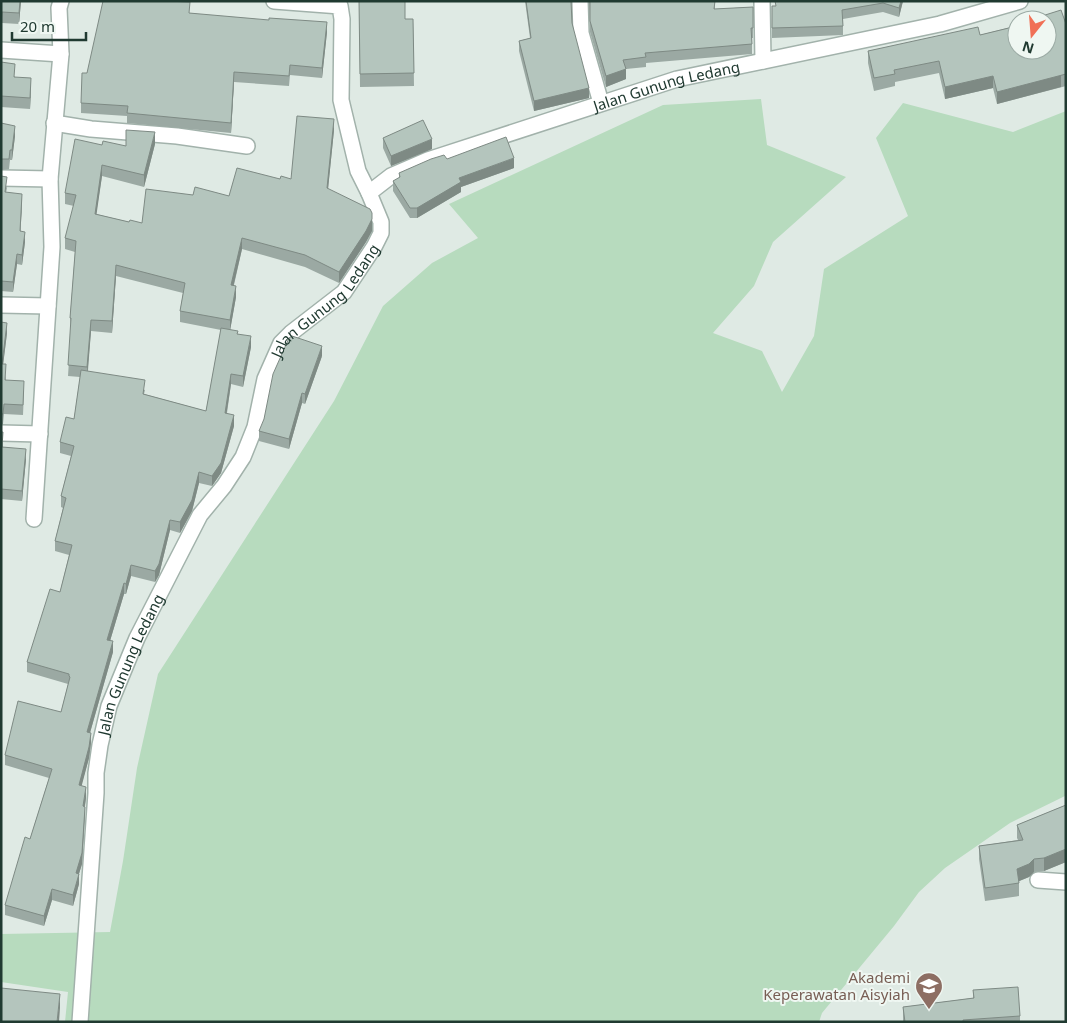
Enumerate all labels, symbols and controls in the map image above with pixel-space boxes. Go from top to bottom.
scale bar [12,10,86,42]
north arrow [1007,10,1057,60]
text: 20 m [20,16,55,36]
text: N [1020,37,1036,59]
street label: Jalan Gunung Ledang [589,56,742,116]
street label: Jalan Gunung Ledang [265,240,383,362]
street label: Jalan Gunung Ledang [92,590,168,739]
place label: Akademi Keperawatan Aisyiah [763,967,910,1004]
school or university icon: Akademi Keperawatan Aisyiah [914,971,944,1010]

